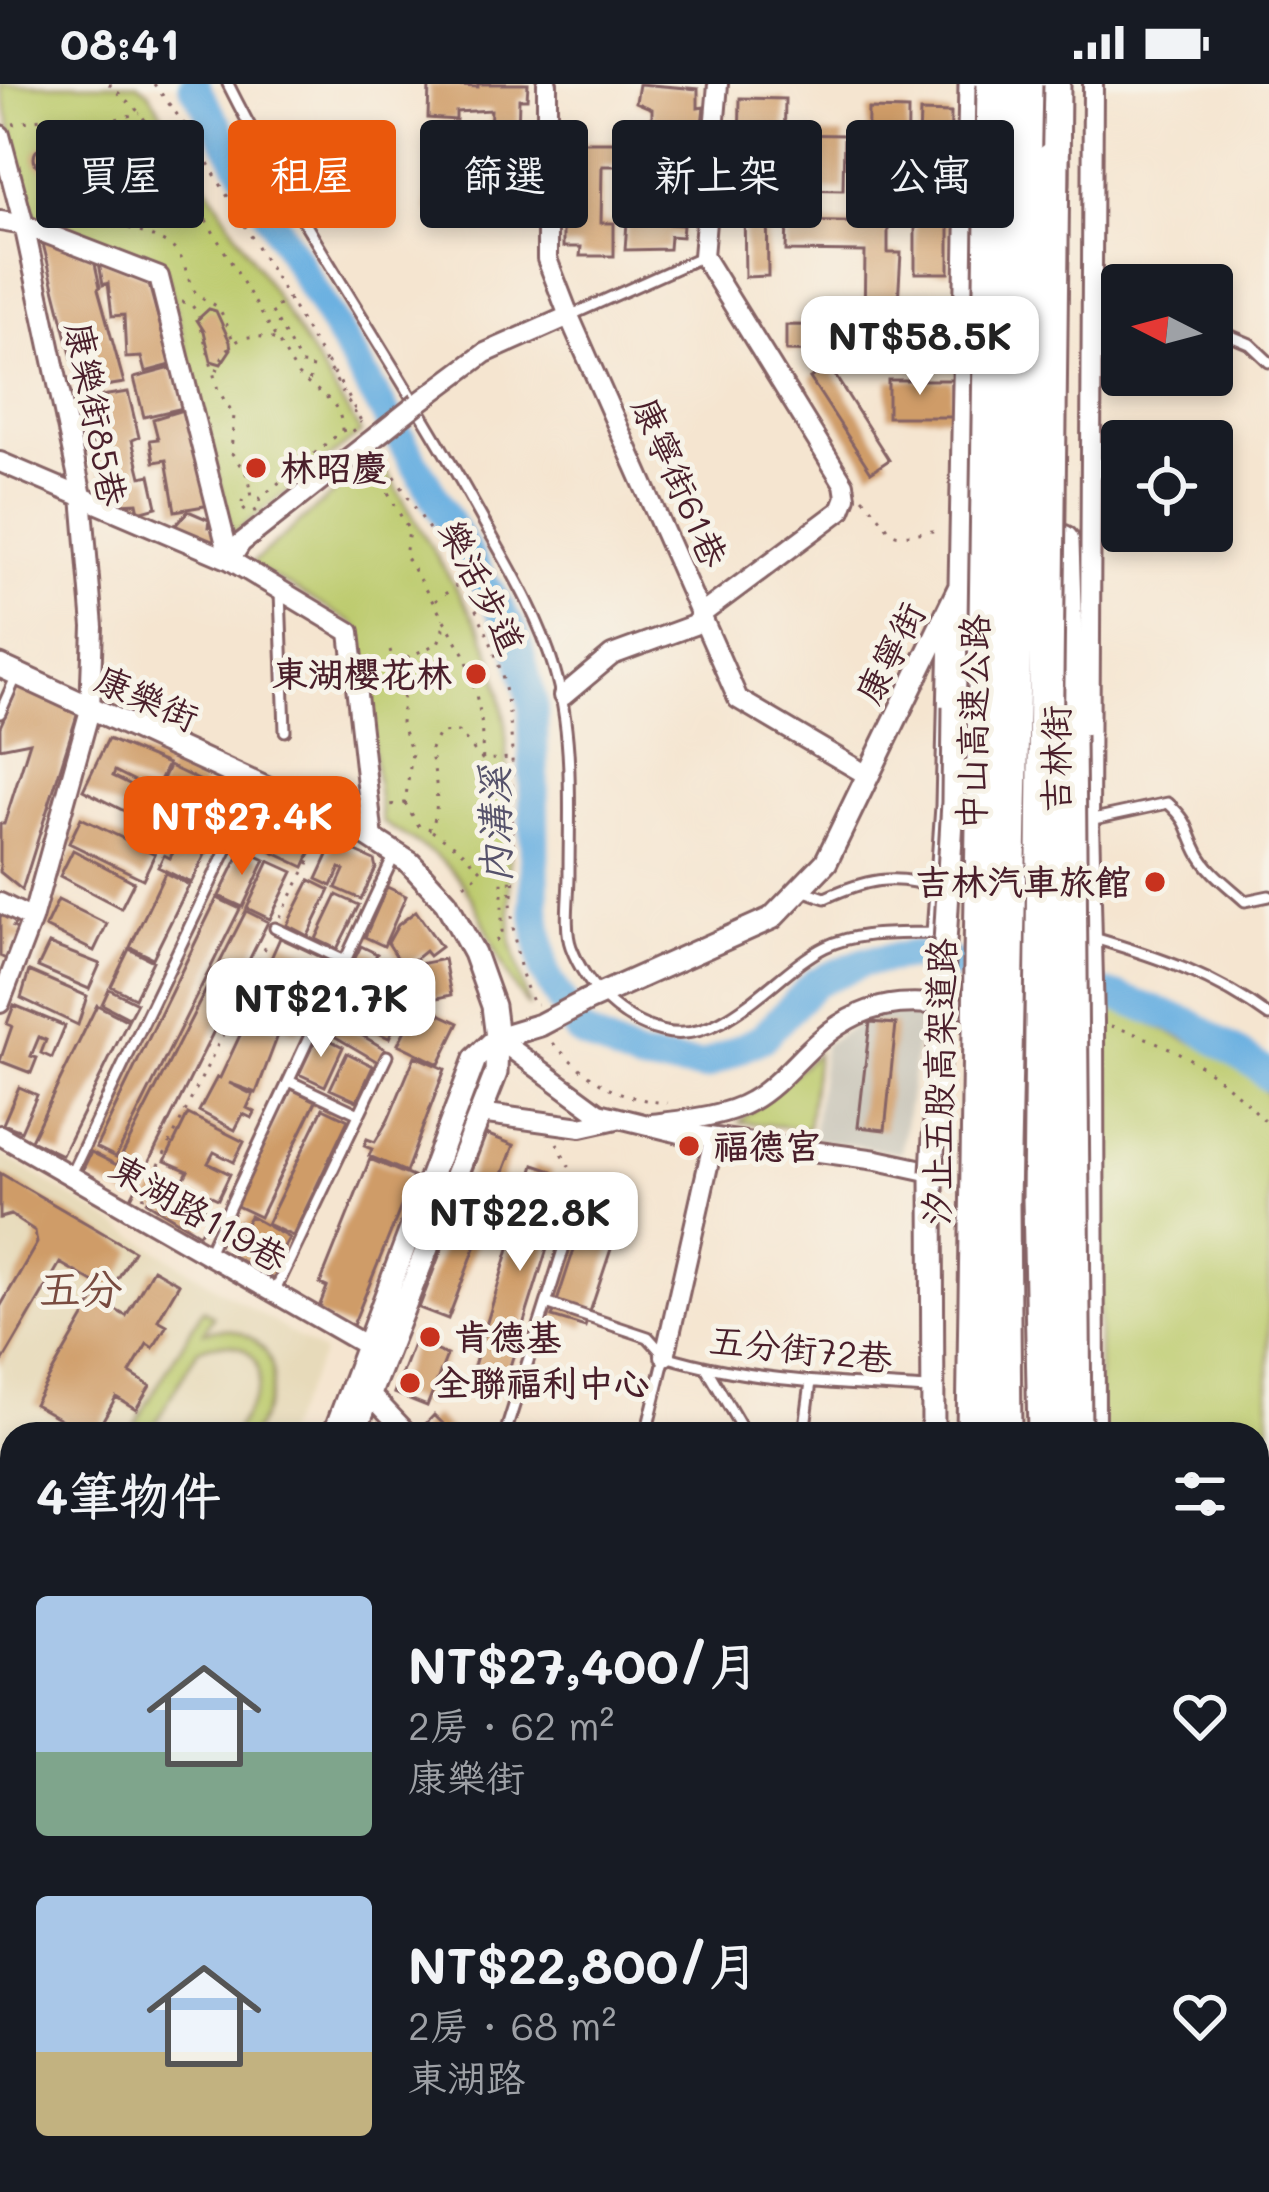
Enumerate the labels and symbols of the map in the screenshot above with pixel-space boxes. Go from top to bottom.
north arrow [1101,264,1233,396]
pin: NT$58.5K [796,296,1044,398]
street label: 康樂街85巷 [57,318,138,510]
street label: 康寧街61巷 [623,389,740,574]
place label: 林昭慶 [280,443,388,490]
marker: 林昭慶 [243,455,269,481]
street label: 樂活步道 [430,511,537,661]
street label: 康寧街 [843,594,934,711]
street label: 中山高速公路 [946,614,997,830]
place label: 東湖櫻花林 [272,649,452,696]
street label: 康樂街 [89,653,207,740]
marker: 東湖櫻花林 [463,661,489,687]
street label: 吉林街 [1031,705,1078,813]
water label: 內溝溪 [467,764,520,884]
pin: NT$27.4K [118,776,366,878]
place label: 吉林汽車旅館 [915,857,1131,904]
marker: 吉林汽車旅館 [1142,869,1168,895]
street label: 汐止五股高架道路 [911,938,964,1226]
pin: NT$21.7K [197,958,445,1060]
place label: 福德宮 [713,1121,821,1168]
marker: 福德宮 [676,1133,702,1159]
street label: 東湖路119巷 [102,1142,297,1281]
pin: NT$22.8K [396,1172,644,1274]
district label: 五分 [39,1260,123,1315]
place label: 肯德基 [454,1312,562,1359]
street label: 五分街72巷 [707,1315,895,1381]
marker: 肯德基 [417,1324,443,1350]
place label: 全聯福利中心 [434,1358,650,1405]
marker: 全聯福利中心 [397,1370,423,1396]

